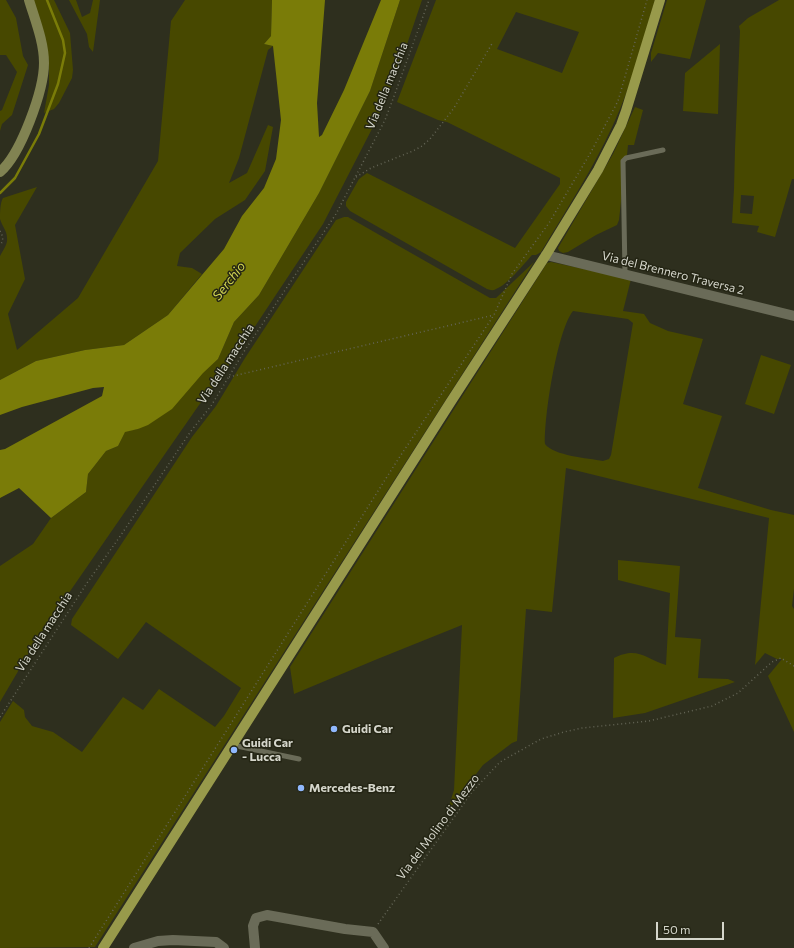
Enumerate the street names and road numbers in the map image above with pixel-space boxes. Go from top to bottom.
street label: Via della macchia [363,40,411,132]
street label: Via del Brennero Traversa 2 [600,248,746,298]
street label: Via della macchia [195,321,257,407]
street label: Via della macchia [13,589,75,675]
street label: Via del Molino di Mezzo [393,771,483,883]

